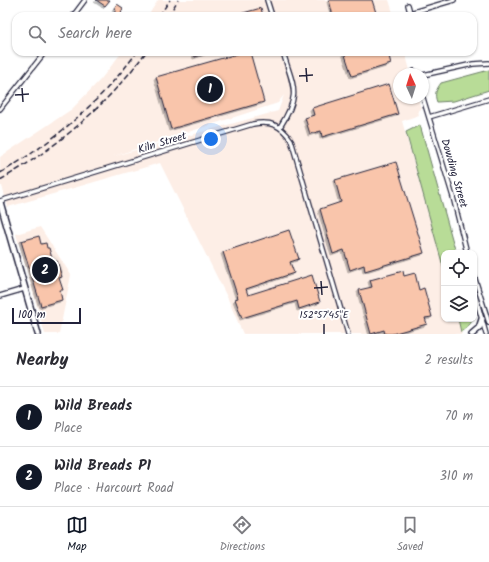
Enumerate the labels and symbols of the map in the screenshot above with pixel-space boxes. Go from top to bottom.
north arrow [393,68,429,104]
pin: 1 [197,74,223,104]
street label: Kiln Street [136,127,190,159]
your location [201,129,221,149]
street label: Dowding Street [436,137,473,211]
pin: 2 [32,255,58,285]
scale bar [12,306,81,325]
text: 152°57'45"E [299,307,350,323]

